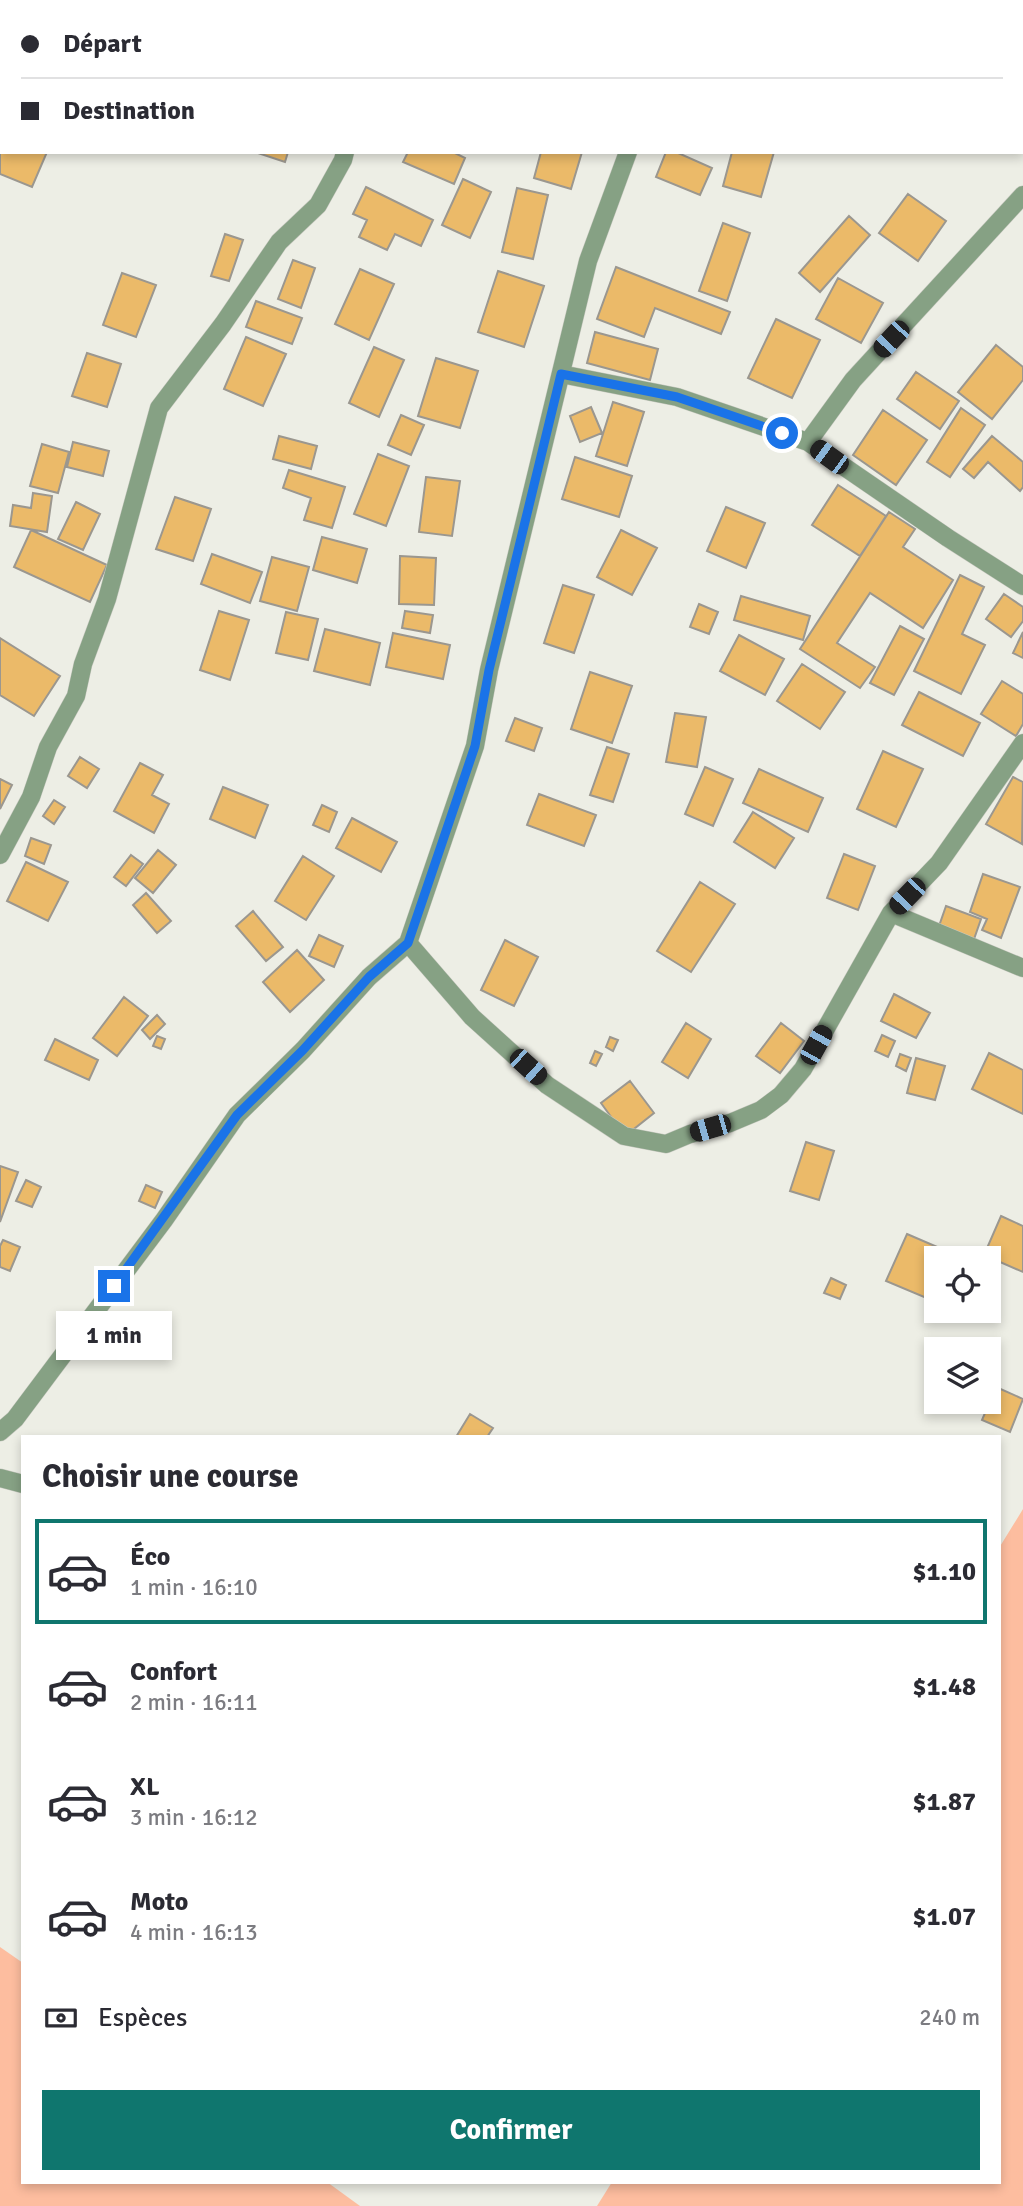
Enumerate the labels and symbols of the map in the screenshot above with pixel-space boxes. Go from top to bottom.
car [869,316,914,362]
route start [766,417,798,449]
car [806,436,853,478]
car [885,874,930,918]
car [797,1022,836,1068]
car [506,1045,551,1089]
car [687,1112,734,1144]
route end [98,1270,130,1302]
callout: 1 min [56,1310,172,1360]

